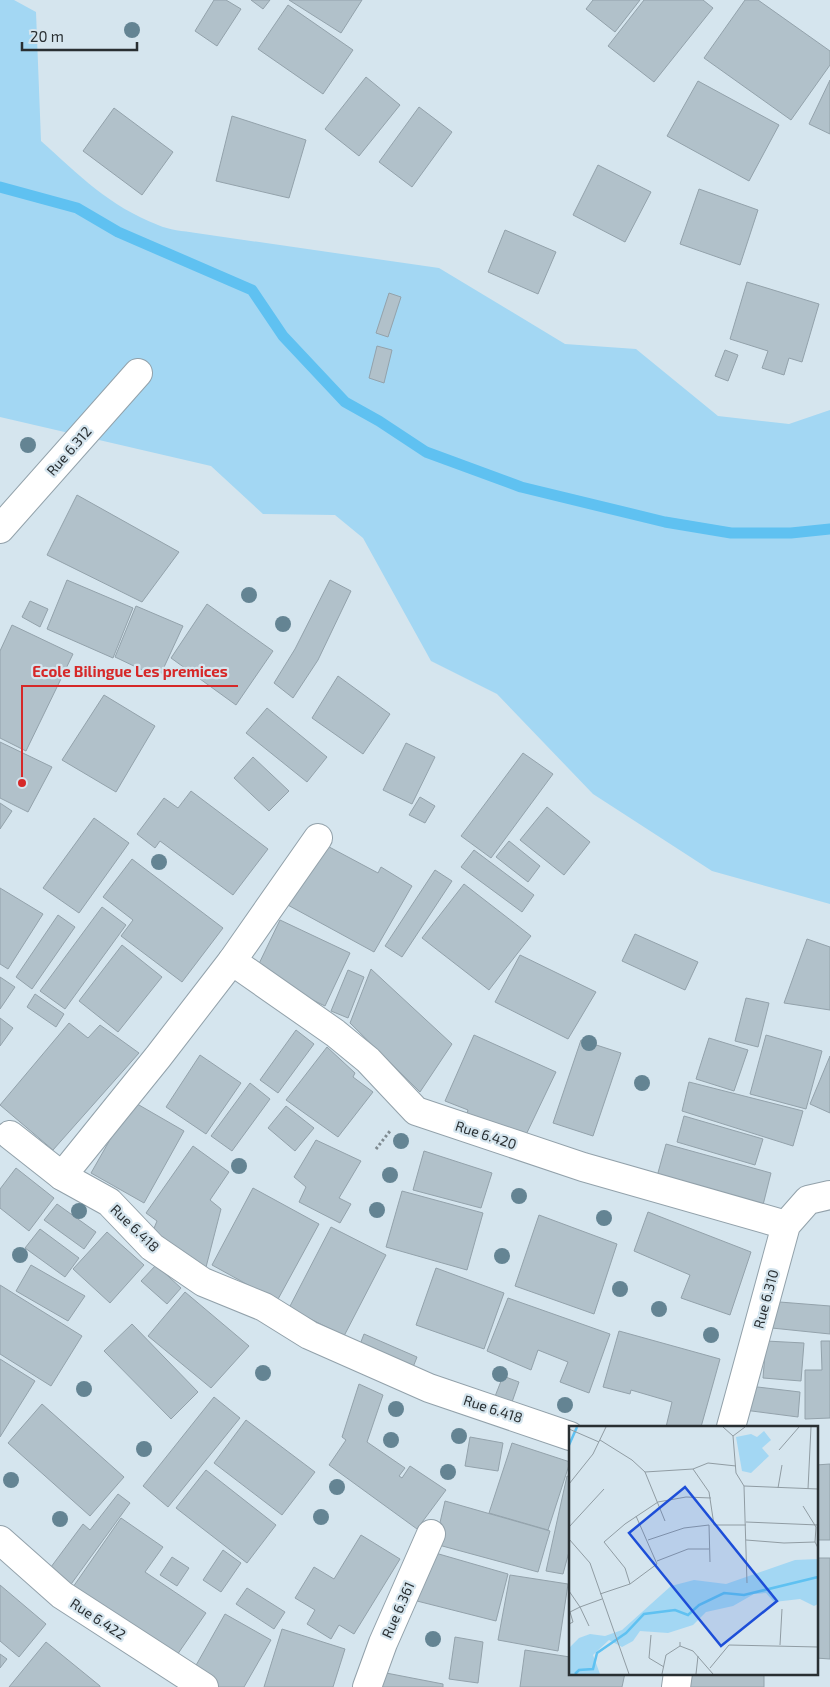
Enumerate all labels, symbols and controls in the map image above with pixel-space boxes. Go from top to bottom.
scale bar [22,20,138,52]
text: 20 m [30,27,64,45]
street label: Rue 6.312 [43,422,95,479]
callout: Ecole Bilingue Les premices [22,656,238,686]
text: Ecole Bilingue Les premices [32,662,228,680]
street label: Rue 6.420 [453,1117,519,1152]
street label: Rue 6.418 [107,1200,163,1255]
street label: Rue 6.310 [750,1268,782,1330]
street label: Rue 6.418 [461,1391,525,1426]
inset map [569,1426,818,1674]
street label: Rue 6.361 [378,1579,417,1641]
street label: Rue 6.422 [67,1594,129,1643]

